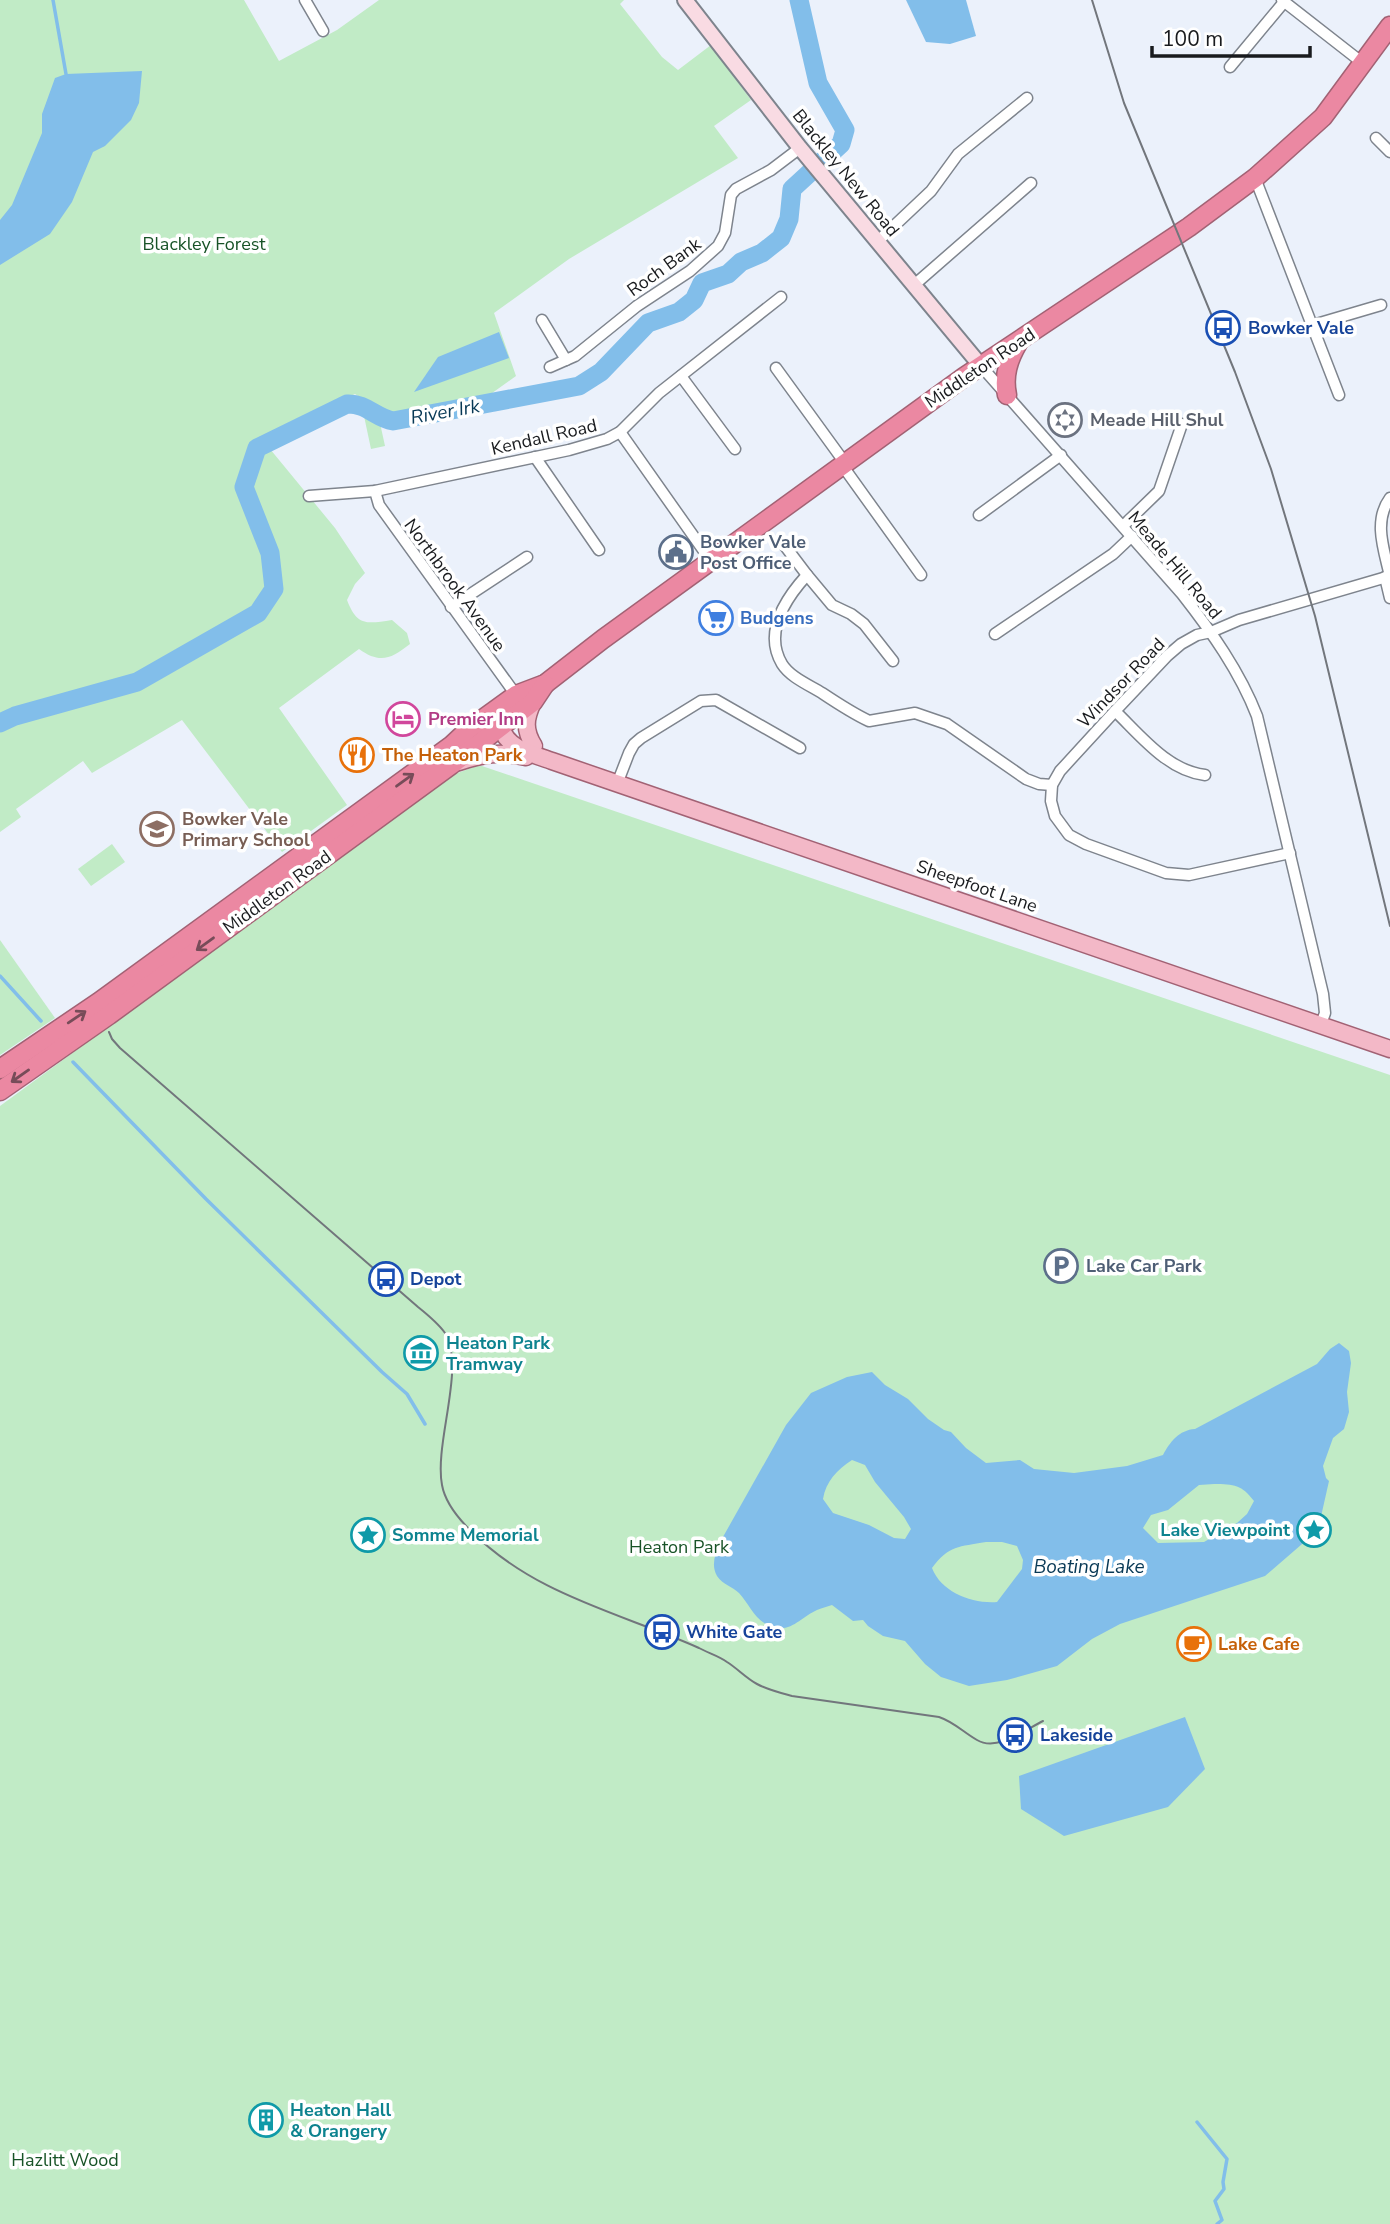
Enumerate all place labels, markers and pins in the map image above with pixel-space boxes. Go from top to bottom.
bus stop icon: Bowker Vale [1204,309,1242,347]
place label: Bowker Vale [1248,316,1354,340]
synagogue icon: Meade Hill Shul [1046,401,1084,439]
place label: Meade Hill Shul [1090,408,1224,432]
place label: Bowker Vale Post Office [700,530,806,575]
public building icon: Bowker Vale Post Office [657,533,695,571]
supermarket icon: Budgens [697,599,735,637]
place label: Budgens [740,606,814,630]
hotel icon: Premier Inn [384,700,422,738]
place label: Premier Inn [428,707,524,731]
restaurant icon: The Heaton Park [338,736,376,774]
place label: The Heaton Park [382,743,523,767]
place label: Bowker Vale Primary School [182,807,310,852]
school or university icon: Bowker Vale Primary School [138,810,176,848]
parking icon: Lake Car Park [1042,1247,1080,1285]
place label: Lake Car Park [1086,1254,1202,1278]
bus stop icon: Depot [367,1260,405,1298]
place label: Depot [410,1267,462,1291]
place label: Heaton Park Tramway [446,1331,550,1376]
museum icon: Heaton Park Tramway [402,1334,440,1372]
place icon: Lake Viewpoint [1295,1511,1333,1549]
place icon: Somme Memorial [349,1516,387,1554]
place label: Lake Viewpoint [1160,1518,1290,1542]
place label: Somme Memorial [392,1523,539,1547]
bus stop icon: White Gate [643,1613,681,1651]
place label: White Gate [686,1620,783,1644]
cafe icon: Lake Cafe [1175,1625,1213,1663]
place label: Lake Cafe [1218,1632,1300,1656]
bus stop icon: Lakeside [996,1716,1034,1754]
place label: Lakeside [1040,1723,1113,1747]
place label: Heaton Hall & Orangery [290,2098,392,2143]
building icon: Heaton Hall & Orangery [247,2101,285,2139]

